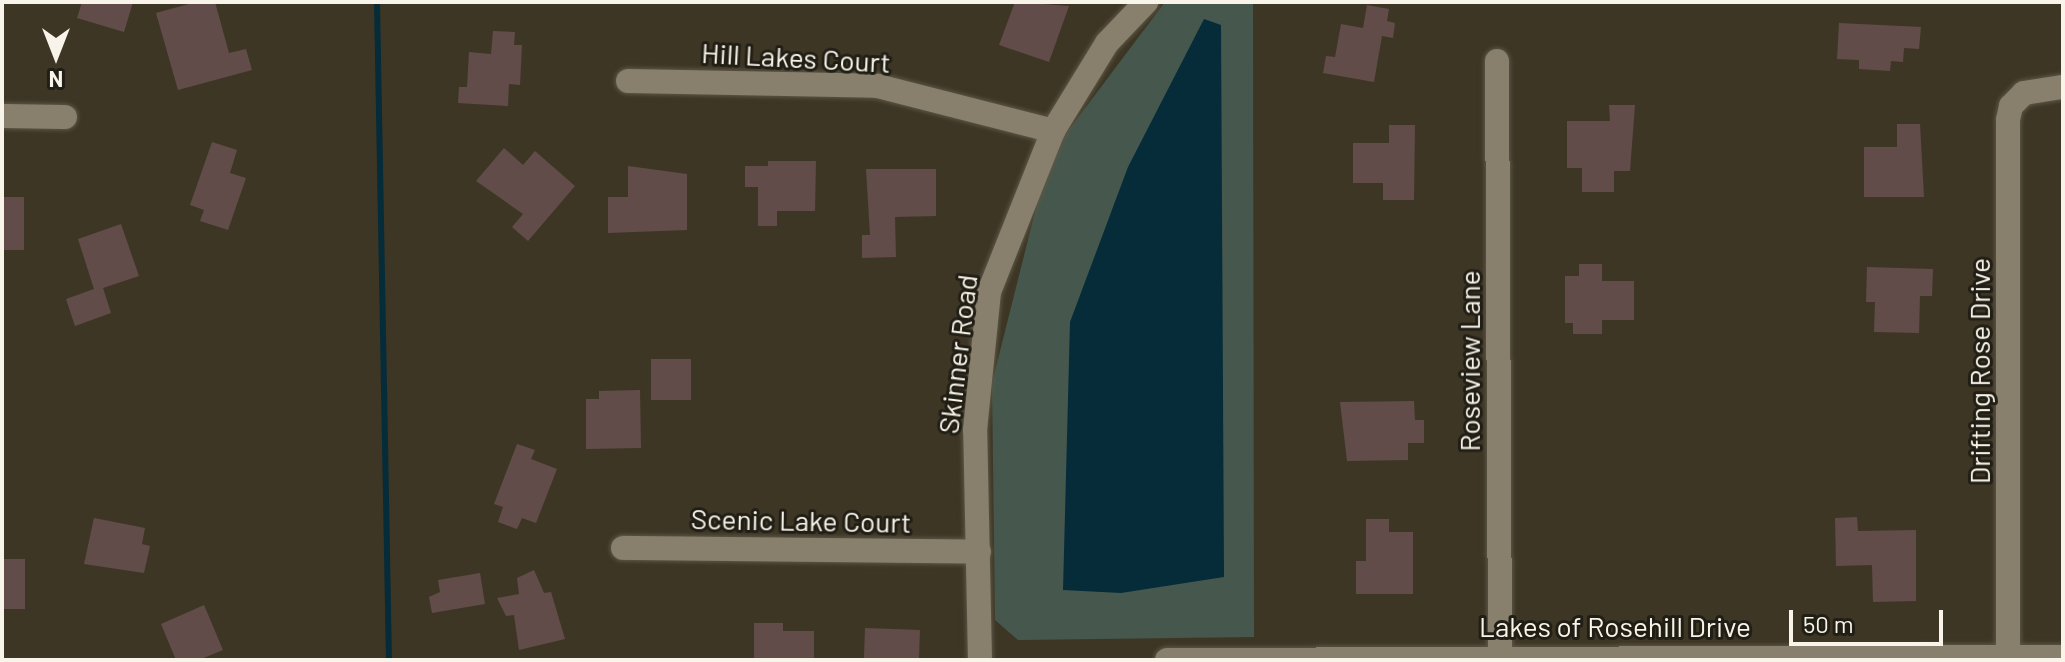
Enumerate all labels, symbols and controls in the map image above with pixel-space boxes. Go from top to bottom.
north arrow [16,16,96,96]
street label: Hill Lakes Court [701,35,891,79]
text: N [49,67,63,93]
street label: Drifting Rose Drive [1962,258,1996,484]
street label: Roseview Lane [1452,270,1486,452]
street label: Skinner Road [931,272,983,436]
street label: Scenic Lake Court [691,501,911,539]
scale bar [1793,594,1947,644]
street label: Lakes of Rosehill Drive [1479,609,1751,643]
text: 50 m [1803,609,1854,638]

